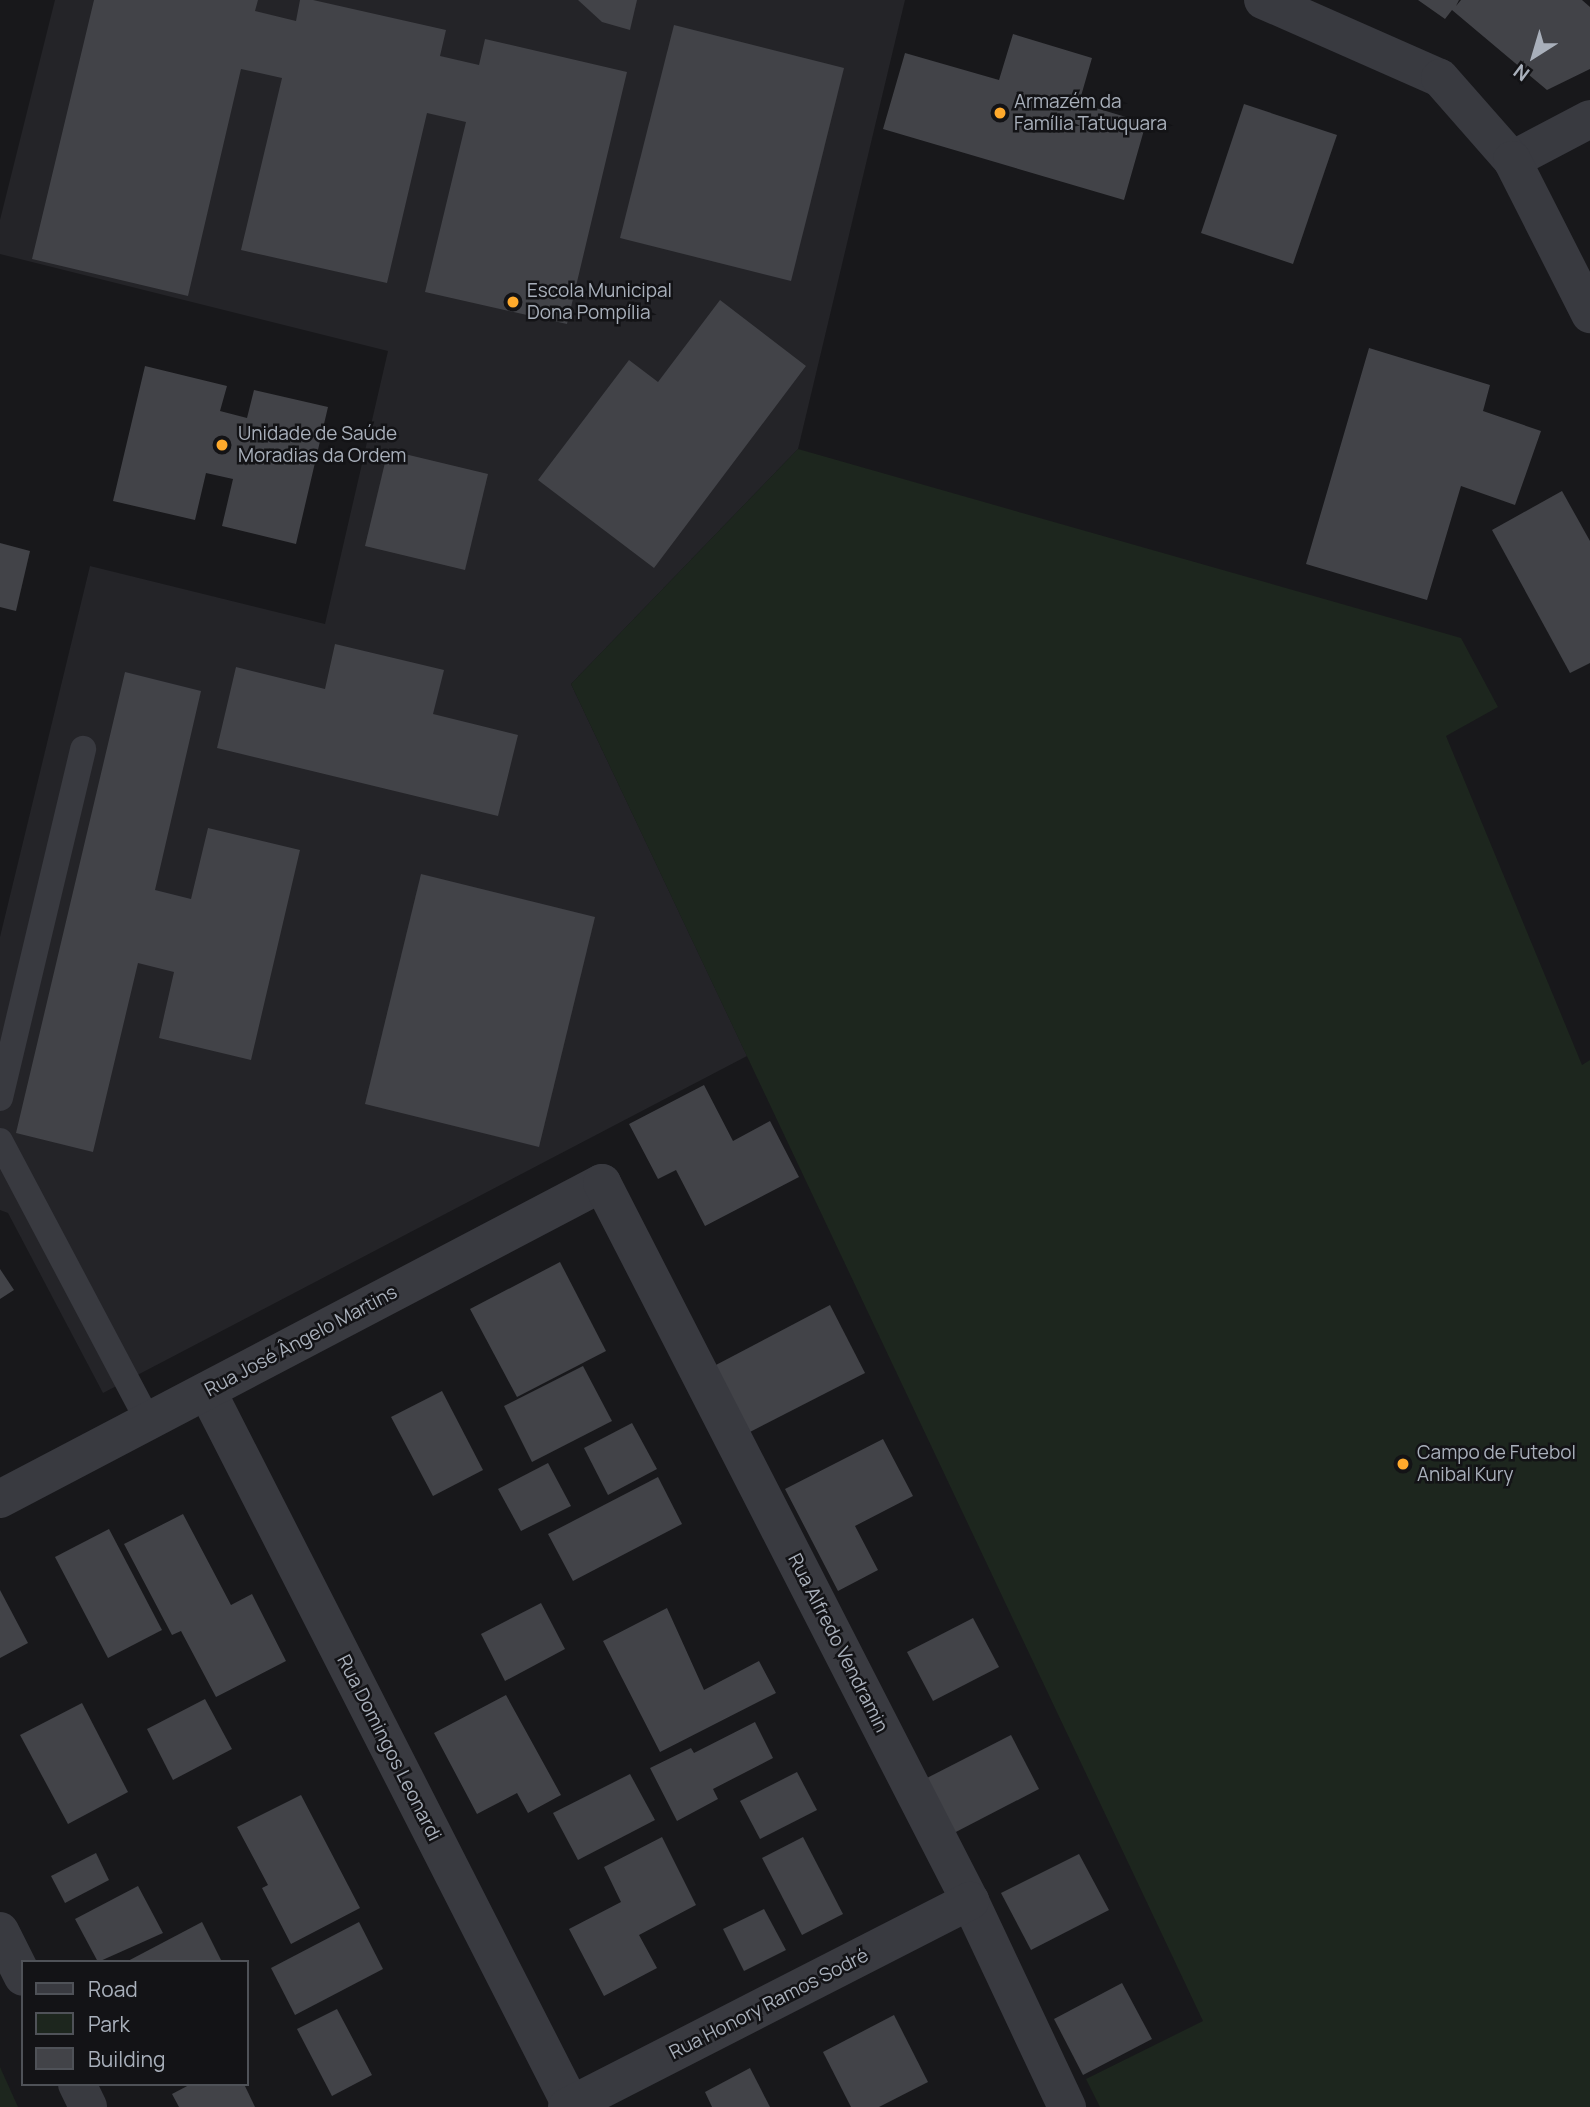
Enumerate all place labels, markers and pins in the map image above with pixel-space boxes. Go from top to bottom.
place label: Armazém da Família Tatuquara [1014,91,1167,135]
marker: Armazém da Família Tatuquara [992,105,1008,121]
place label: Escola Municipal Dona Pompília [527,280,672,324]
marker: Escola Municipal Dona Pompília [505,294,521,310]
place label: Unidade de Saúde Moradias da Ordem [238,423,406,467]
marker: Unidade de Saúde Moradias da Ordem [212,435,232,455]
place label: Campo de Futebol Anibal Kury [1417,1442,1576,1486]
marker: Campo de Futebol Anibal Kury [1395,1456,1411,1472]

